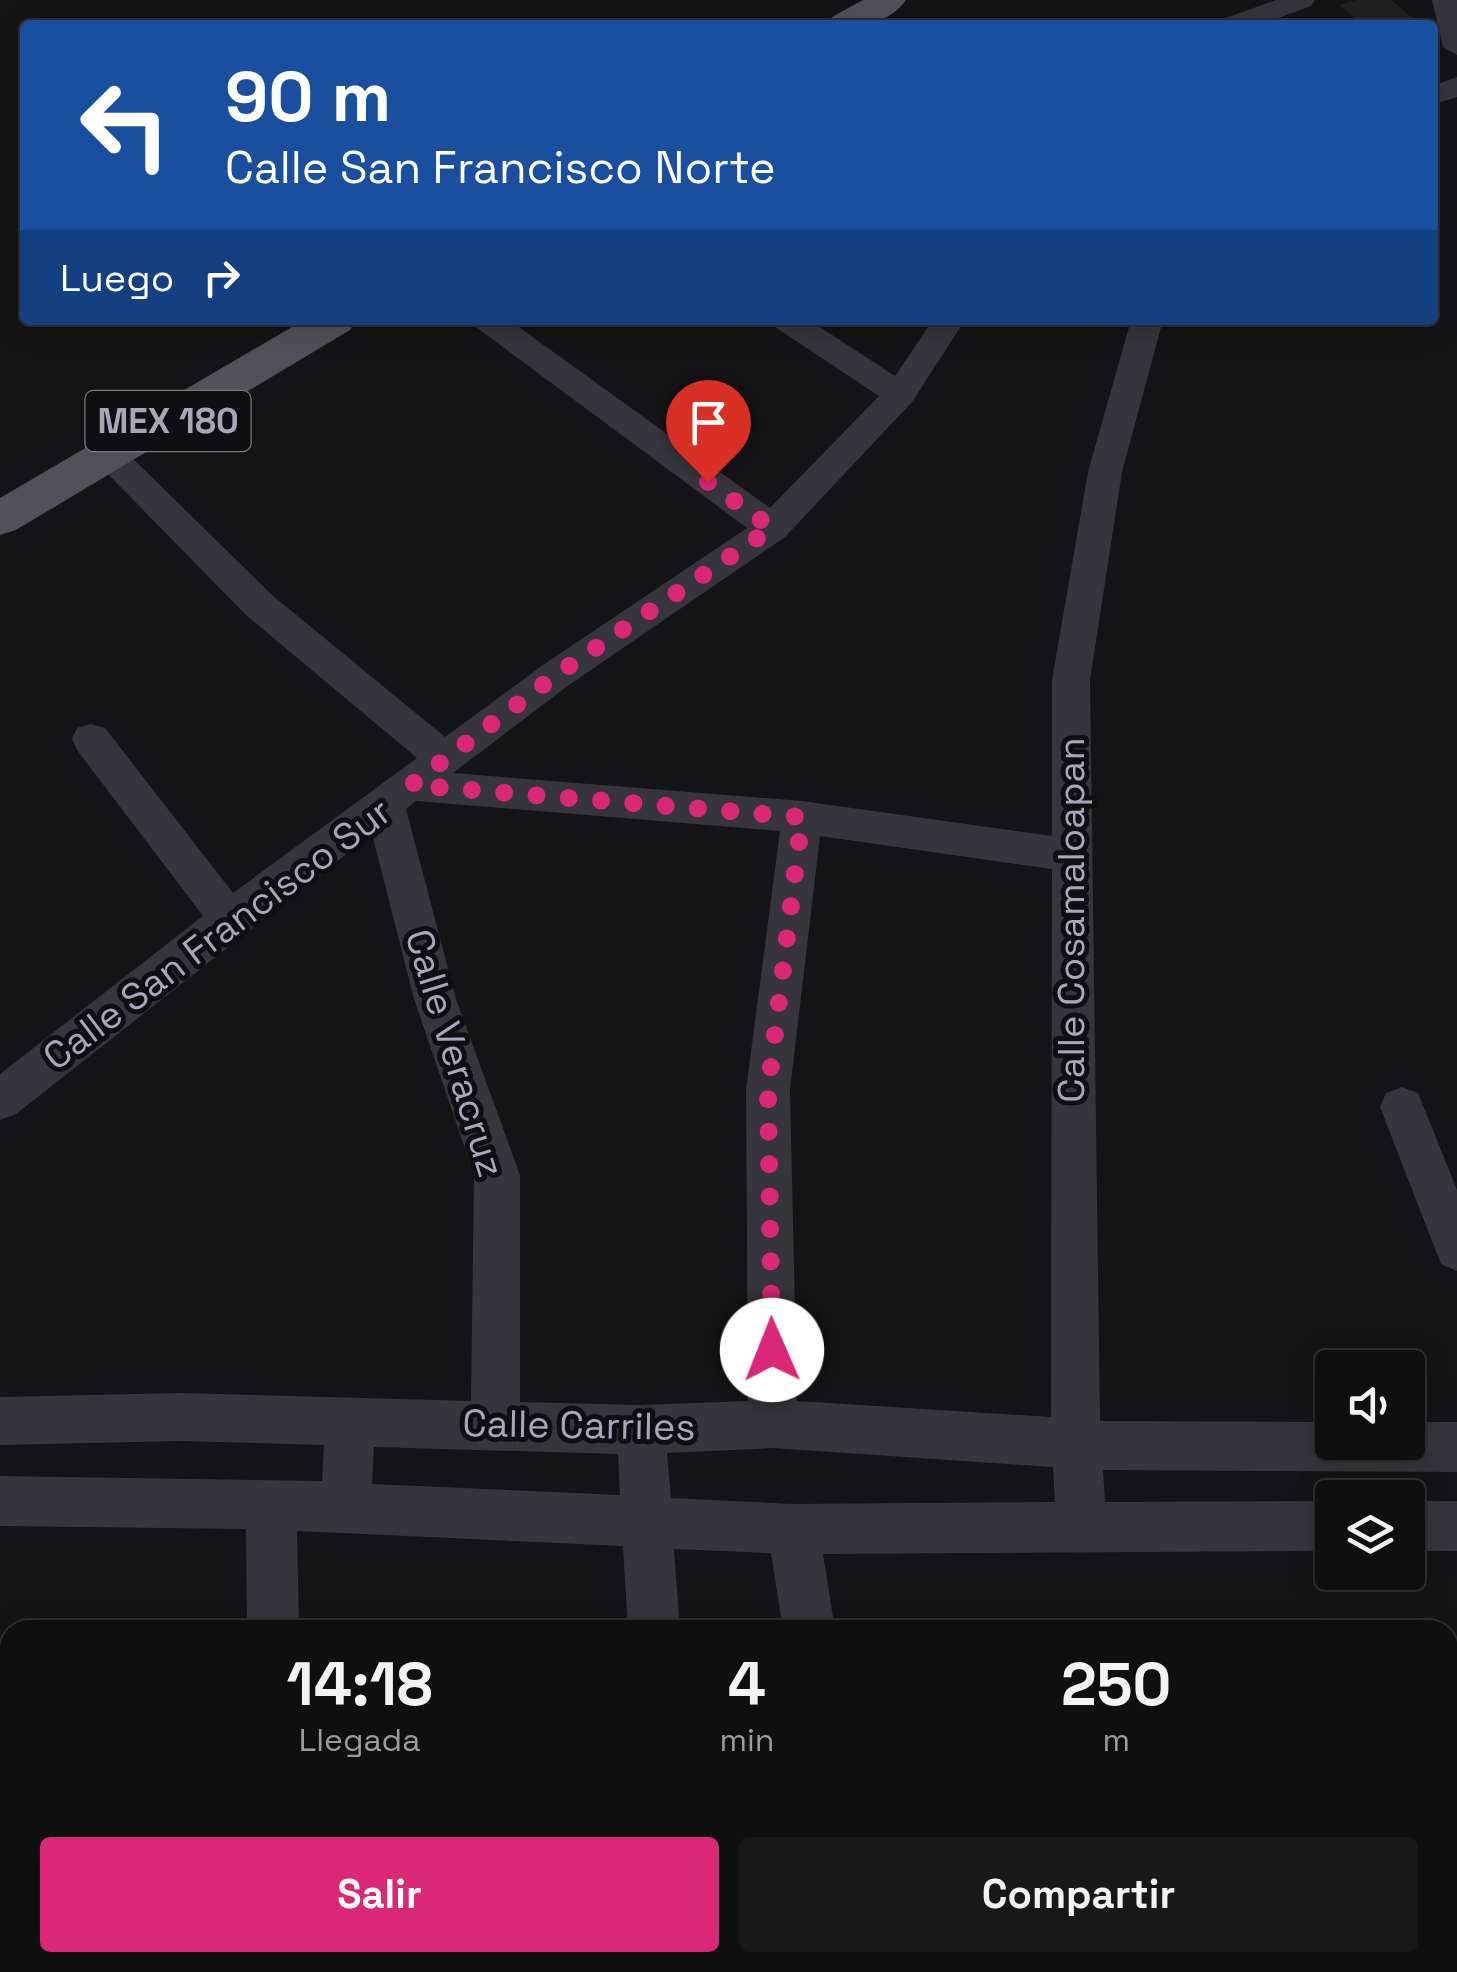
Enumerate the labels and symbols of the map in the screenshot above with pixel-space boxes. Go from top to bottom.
pin [666,380,751,483]
road number: MEX 180 [86,391,250,451]
street label: Calle Cosamaloapan [1047,737,1095,1103]
street label: Calle San Francisco Sur [33,787,401,1081]
street label: Calle Veracruz [395,923,515,1183]
position arrow [720,1298,824,1402]
street label: Calle Carriles [462,1399,696,1451]

